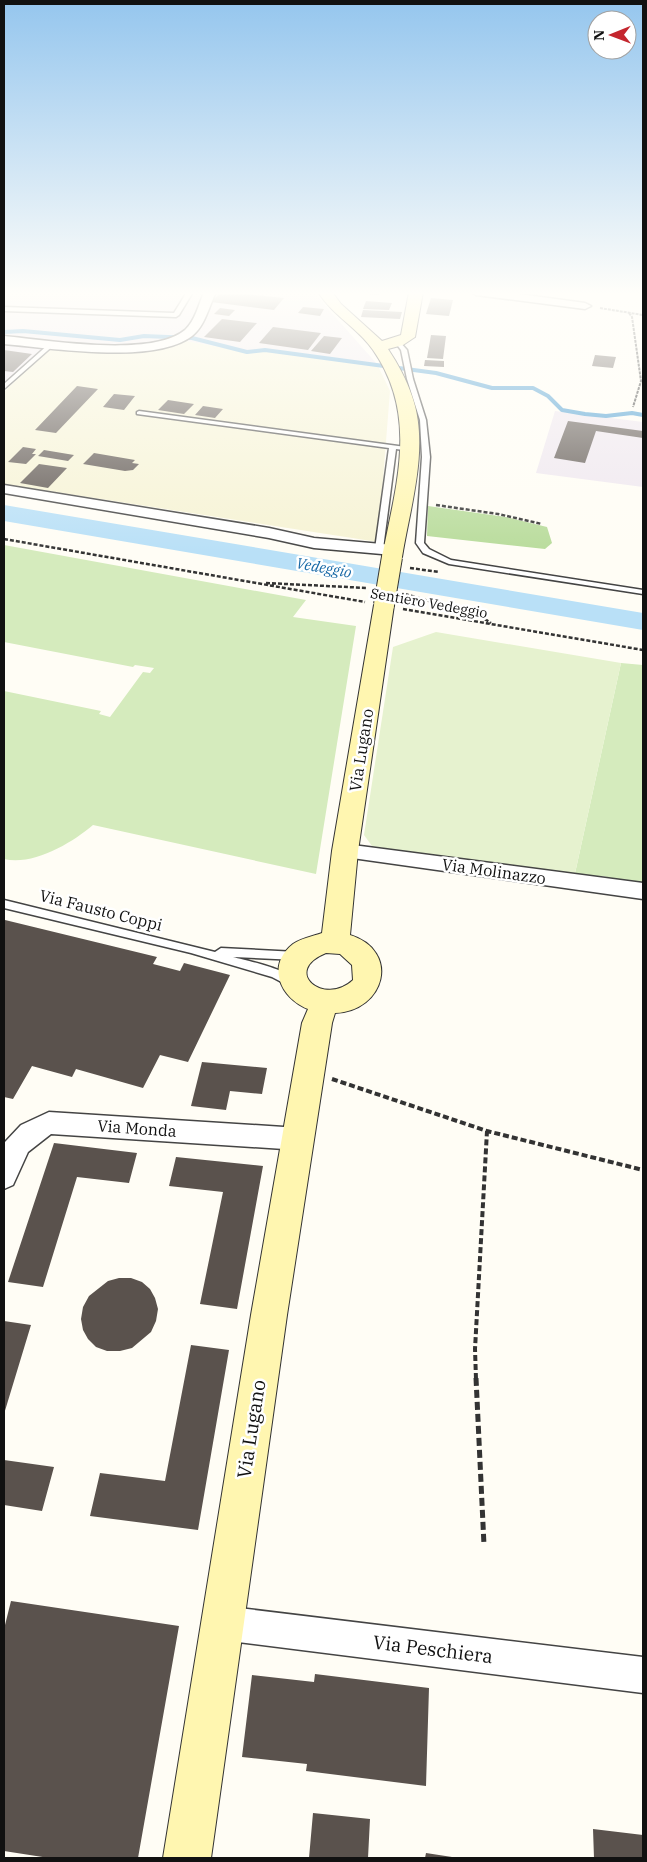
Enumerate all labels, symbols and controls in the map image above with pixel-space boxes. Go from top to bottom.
north arrow [587,10,637,60]
text: N [590,30,608,41]
water label: Vedeggio [295,553,353,582]
street label: Sentiero Vedeggio [369,584,489,622]
street label: Via Lugano [345,707,377,793]
street label: Via Molinazzo [441,854,547,888]
street label: Via Fausto Coppi [38,885,164,935]
street label: Via Monda [97,1115,178,1141]
street label: Via Lugano [231,1378,271,1480]
street label: Via Peschiera [372,1630,494,1668]

